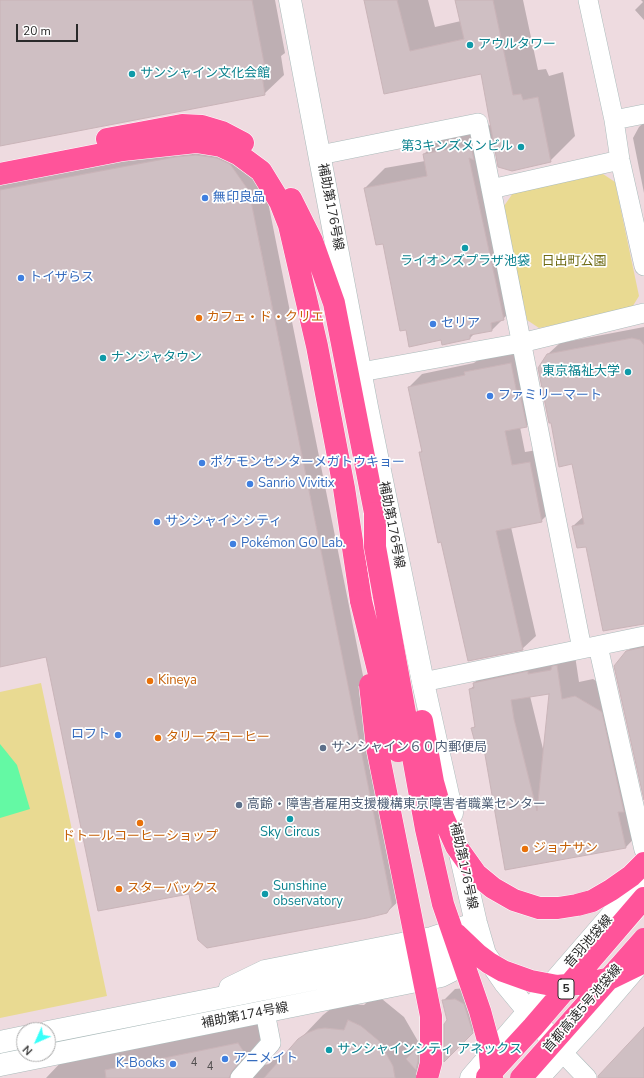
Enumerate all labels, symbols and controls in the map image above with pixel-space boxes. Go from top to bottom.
scale bar [18,16,80,42]
text: 20 m [23,23,51,39]
place label: アウルタワー [478,37,556,53]
marker: アウルタワー [465,40,475,50]
place label: サンシャイン文化会館 [140,66,270,82]
marker: サンシャイン文化会館 [127,69,137,79]
place label: 第3キンズメンビル [401,139,513,155]
marker: 第3キンズメンビル [516,142,526,152]
street label: 補助第176号線 [314,162,346,252]
place label: 無印良品 [213,190,265,206]
marker: 無印良品 [200,193,210,203]
marker: ライオンズプラザ池袋 [460,243,470,253]
place label: ライオンズプラザ池袋 [400,254,530,270]
park label: 日出町公園 [542,254,606,270]
place label: トイザらス [29,270,94,286]
marker: トイザらス [16,273,26,283]
place label: カフェ・ド・クリエ [207,310,324,326]
marker: カフェ・ド・クリエ [194,313,204,323]
place label: セリア [441,316,480,332]
marker: セリア [428,319,438,329]
place label: ナンジャタウン [111,350,202,366]
marker: ナンジャタウン [98,353,108,363]
place label: 東京福祉大学 [542,364,620,380]
marker: 東京福祉大学 [623,367,633,377]
place label: ファミリーマート [498,388,602,404]
marker: ファミリーマート [485,391,495,401]
place label: ポケモンセンターメガトウキョー [210,455,405,471]
marker: ポケモンセンターメガトウキョー [197,458,207,468]
place label: Sanrio Vivitix [258,476,335,492]
marker: Sanrio Vivitix [245,479,255,489]
street label: 補助第176号線 [375,480,407,570]
place label: サンシャインシティ [165,514,282,530]
marker: サンシャインシティ [152,517,162,527]
place label: Pokémon GO Lab. [241,536,345,552]
marker: Pokémon GO Lab. [228,539,238,549]
place label: Kineya [158,673,197,689]
marker: Kineya [145,676,155,686]
place label: ロフト [71,727,110,743]
marker: ロフト [113,730,123,740]
place label: タリーズコーヒー [166,730,270,746]
marker: タリーズコーヒー [153,733,163,743]
place label: サンシャイン６０内郵便局 [331,740,487,756]
marker: サンシャイン６０内郵便局 [318,743,328,753]
place label: 高齢・障害者雇用支援機構東京障害者職業センター [247,797,546,813]
marker: 高齢・障害者雇用支援機構東京障害者職業センター [234,800,244,810]
marker: Sky Circus [285,814,295,824]
marker: ドトールコーヒーショップ [135,818,145,828]
street label: 補助第176号線 [446,821,480,911]
place label: Sky Circus [260,825,320,841]
place label: ドトールコーヒーショップ [62,829,218,845]
place label: ジョナサン [533,841,598,857]
marker: ジョナサン [520,844,530,854]
place label: Sunshine observatory [273,879,343,910]
place label: スターバックス [127,881,218,897]
marker: スターバックス [114,884,124,894]
marker: Sunshine observatory [260,889,270,899]
street label: 音羽池袋線 [562,912,616,972]
street label: 首都高速5号池袋線 [540,962,626,1056]
road number: 5 [558,979,574,999]
street label: 補助第174号線 [200,1000,290,1032]
north arrow [16,1022,56,1062]
text: N [20,1042,36,1058]
place label: サンシャインシティ アネックス [337,1042,522,1058]
marker: サンシャインシティ アネックス [324,1045,334,1055]
place label: アニメイト [233,1051,298,1067]
marker: アニメイト [220,1054,230,1064]
place label: K-Books [116,1056,165,1072]
house number: 4 [191,1056,197,1070]
marker: K-Books [168,1059,178,1069]
house number: 4 [207,1060,213,1074]

